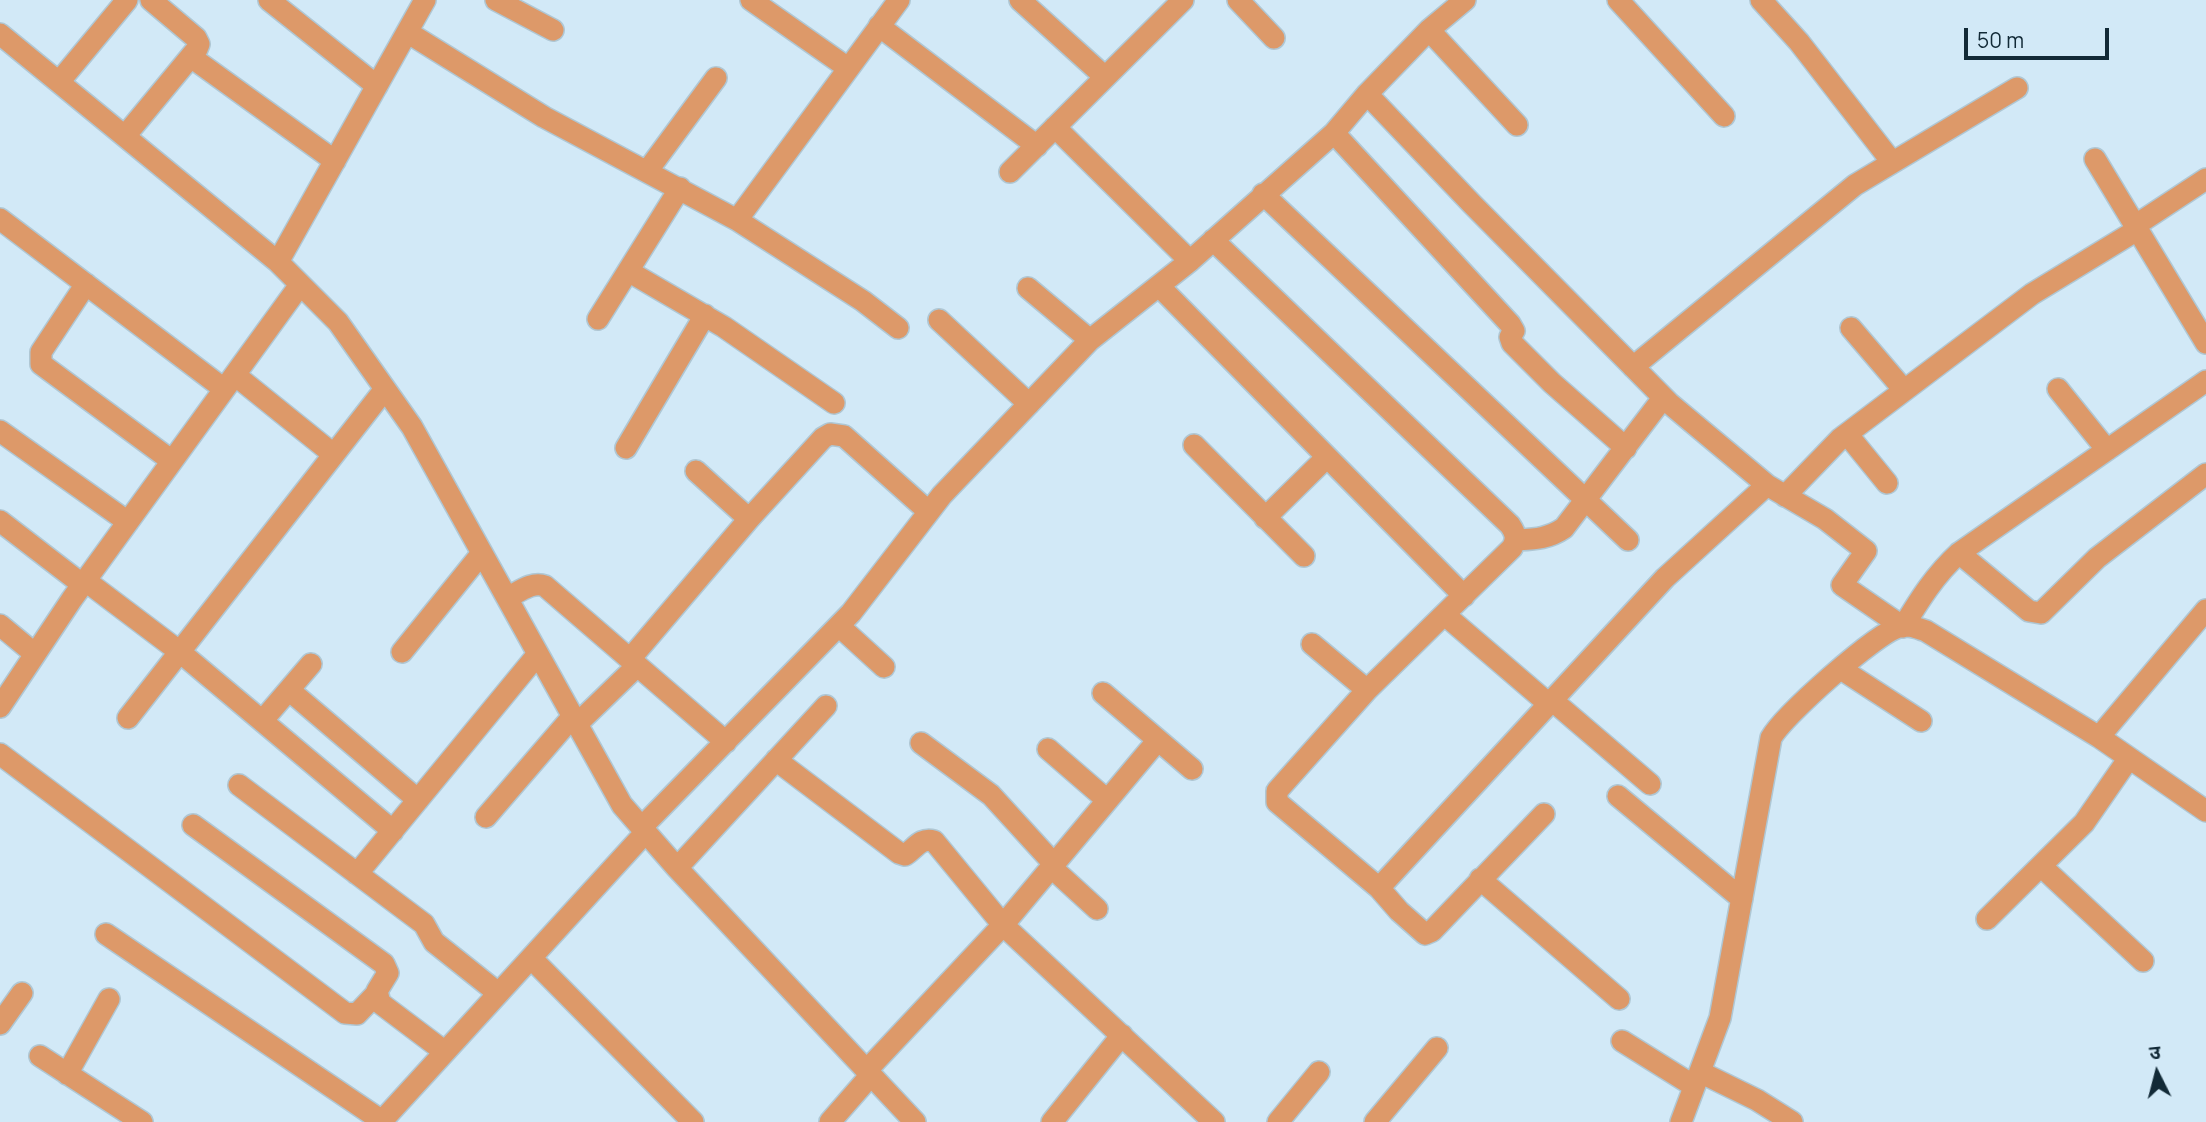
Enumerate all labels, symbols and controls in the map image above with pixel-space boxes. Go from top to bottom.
scale bar [1968,14,2113,58]
text: 50 m [1977,26,2024,54]
north arrow [2122,1038,2192,1108]
text: उ [2148,1039,2162,1066]

